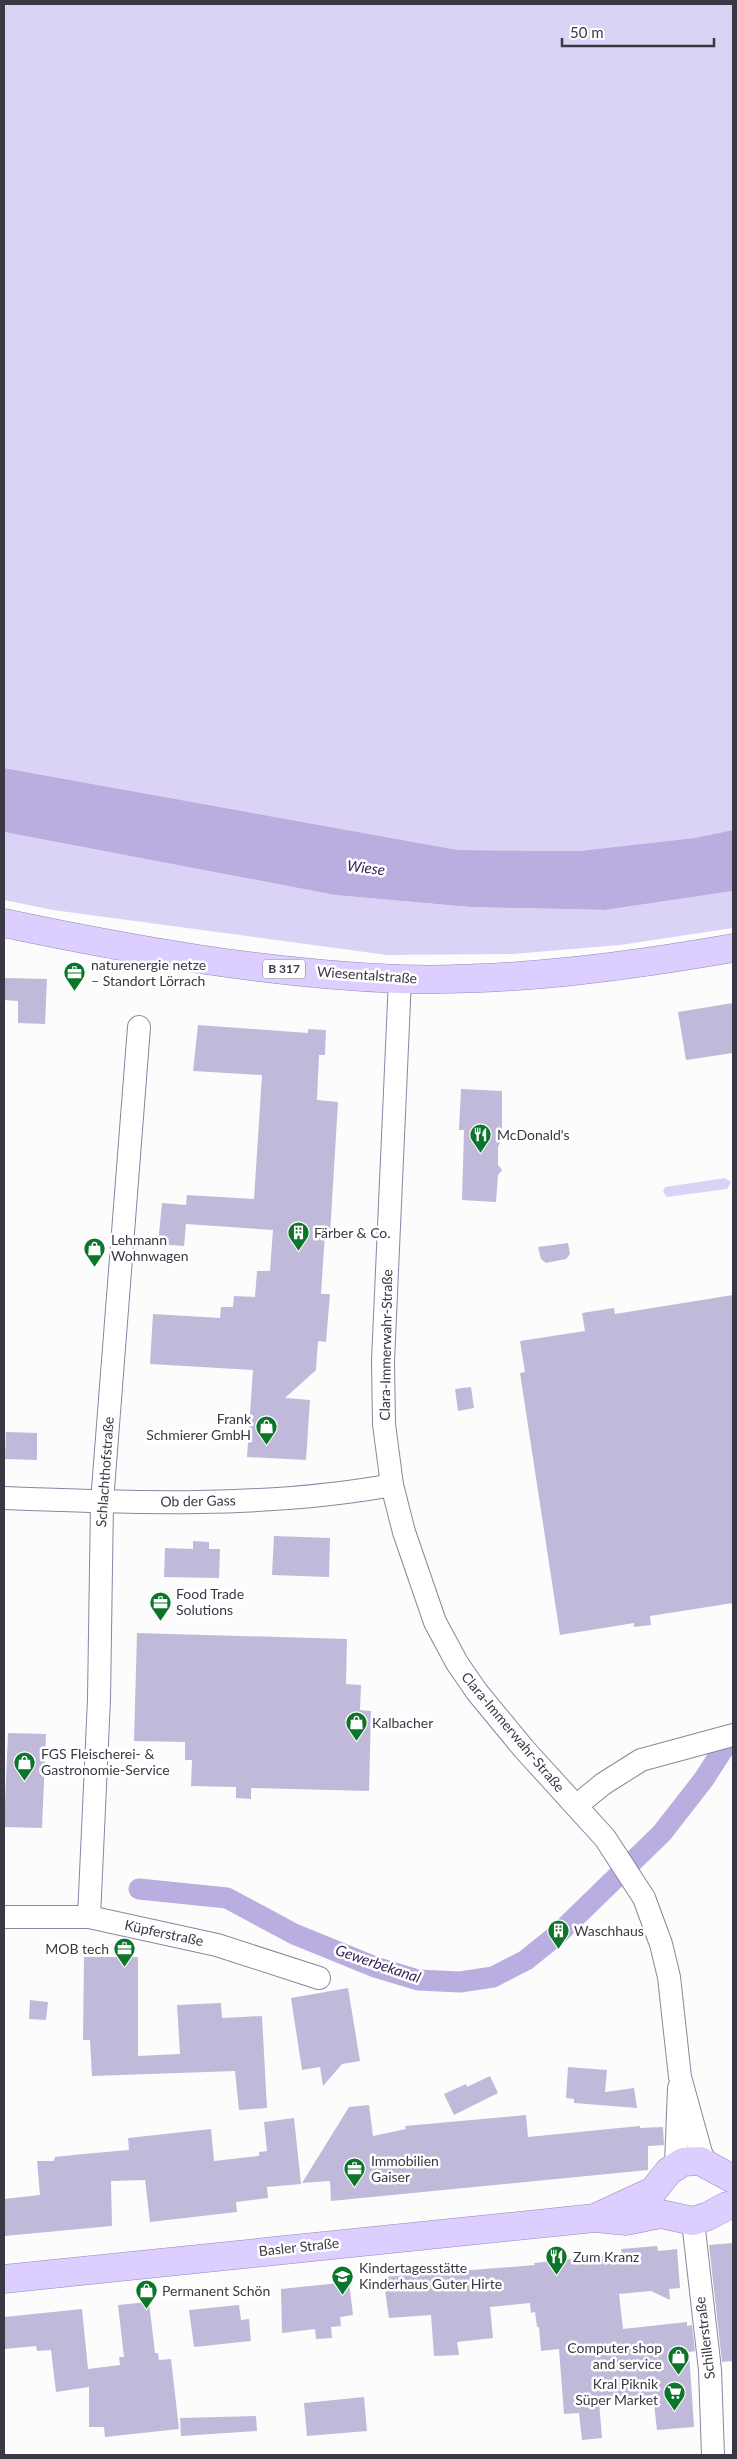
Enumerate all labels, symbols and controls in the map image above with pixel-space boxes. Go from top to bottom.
scale bar [562,15,714,47]
text: 50 m [570,23,604,41]
water label: Wiese [346,856,386,878]
place label: naturenergie netze – Standort Lörrach [91,956,206,989]
road number: B 317 [263,960,305,979]
office icon: naturenergie netze – Standort Lörrach [63,961,87,992]
street label: Wiesentalstraße [316,963,418,986]
restaurant icon: McDonald's [469,1123,493,1154]
place label: McDonald's [497,1126,570,1143]
building icon: Färber & Co. [286,1221,310,1252]
place label: Färber & Co. [314,1224,391,1241]
place label: Lehmann Wohnwagen [111,1231,188,1264]
shop icon: Lehmann Wohnwagen [83,1236,107,1267]
street label: Clara-Immerwahr-Straße [376,1269,395,1421]
place label: Frank Schmierer GmbH [146,1410,252,1443]
shop icon: Frank Schmierer GmbH [255,1415,279,1446]
street label: Schlachthofstraße [92,1416,117,1528]
street label: Ob der Gass [160,1491,236,1510]
place label: Food Trade Solutions [176,1585,244,1618]
office icon: Food Trade Solutions [148,1590,172,1621]
street label: Clara-Immerwahr-Straße [458,1668,569,1795]
shop icon: Kalbacher [344,1711,368,1742]
place label: Kalbacher [372,1714,433,1731]
place label: FGS Fleischerei- & Gastronomie-Service [41,1745,170,1778]
shop icon: FGS Fleischerei- & Gastronomie-Service [13,1750,37,1781]
street label: Küpferstraße [123,1916,205,1949]
building icon: Waschhaus [546,1919,570,1950]
place label: Waschhaus [574,1922,644,1939]
office icon: MOB tech [113,1937,137,1968]
place label: MOB tech [45,1940,109,1957]
water label: Gewerbekanal [333,1940,424,1986]
place label: Immobilien Gaiser [371,2152,439,2185]
office icon: Immobilien Gaiser [343,2157,367,2188]
street label: Basler Straße [258,2234,340,2259]
restaurant icon: Zum Kranz [545,2245,569,2276]
place label: Zum Kranz [573,2248,639,2265]
place label: Kindertagesstätte Kinderhaus Guter Hirte [359,2259,502,2292]
school or university icon: Kindertagesstätte Kinderhaus Guter Hirte [331,2264,355,2295]
shop icon: Permanent Schön [134,2279,158,2310]
place label: Permanent Schön [162,2282,270,2299]
street label: Schillerstraße [691,2296,718,2380]
place label: Computer shop and service [567,2339,662,2372]
shop icon: Computer shop and service [666,2344,690,2375]
place label: Kral Piknik Süper Market [575,2375,659,2408]
supermarket icon: Kral Piknik Süper Market [662,2380,686,2411]

